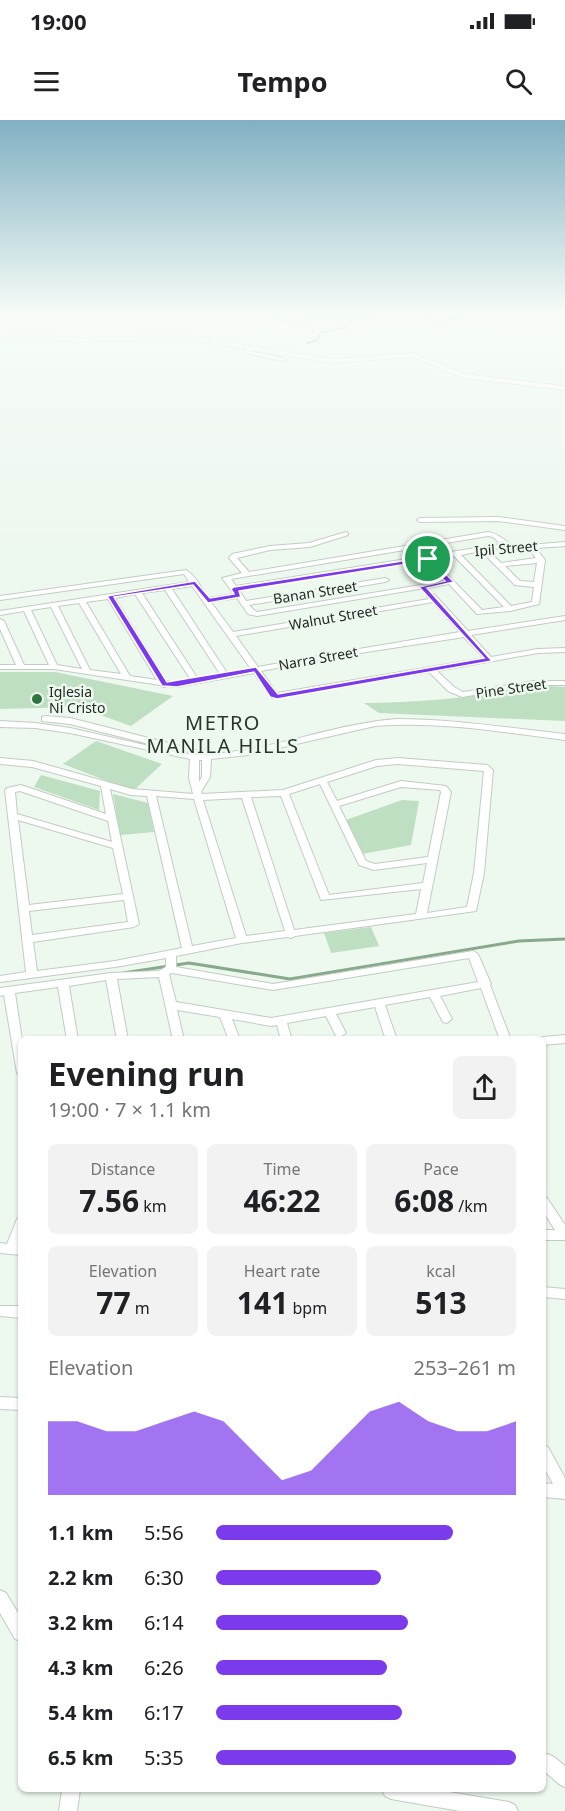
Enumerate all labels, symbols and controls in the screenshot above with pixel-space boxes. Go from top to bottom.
text: 19:00 [30,6,87,36]
text: Tempo [237,63,328,100]
icon: menu [30,65,63,98]
icon: search [502,65,535,98]
pin [402,533,453,584]
street label: Ipil Street [474,536,538,560]
icon: arrive [411,542,444,575]
street label: Banan Street [272,576,358,608]
street label: Walnut Street [287,600,379,634]
street label: Narra Street [277,642,359,674]
street label: Pine Street [474,674,548,702]
place label: Iglesia Ni Cristo [49,682,105,717]
marker: Iglesia Ni Cristo [30,692,44,706]
district label: METRO MANILA HILLS [147,709,299,759]
text: Evening run [48,1051,245,1096]
button: share [453,1056,516,1119]
text: 19:00 · 7 × 1.1 km [48,1096,211,1123]
text: Distance [91,1158,155,1180]
text: Time [263,1158,301,1180]
text: Pace [423,1158,459,1180]
text: 7.56 [79,1180,139,1221]
text: 46:22 [243,1180,321,1221]
text: 6:08 [394,1180,454,1221]
text: km [139,1195,167,1217]
text: /km [454,1195,488,1217]
text: Elevation [89,1260,157,1282]
text: Heart rate [244,1260,320,1282]
text: kcal [426,1260,456,1282]
text: 77 [96,1282,131,1323]
text: 141 [237,1282,288,1323]
text: 513 [415,1282,467,1323]
text: m [131,1297,150,1319]
text: bpm [288,1297,327,1319]
text: Elevation [48,1354,133,1381]
text: 253–261 m [413,1354,516,1381]
text: 1.1 km [48,1519,114,1546]
text: 5:56 [144,1519,184,1546]
text: 2.2 km [48,1564,114,1591]
text: 6:30 [144,1564,184,1591]
text: 3.2 km [48,1609,114,1636]
text: 6:14 [144,1609,184,1636]
text: 4.3 km [48,1654,114,1681]
text: 6:26 [144,1654,184,1681]
text: 5.4 km [48,1699,114,1726]
text: 6:17 [144,1699,184,1726]
text: 6.5 km [48,1744,114,1771]
text: 5:35 [144,1744,184,1771]

